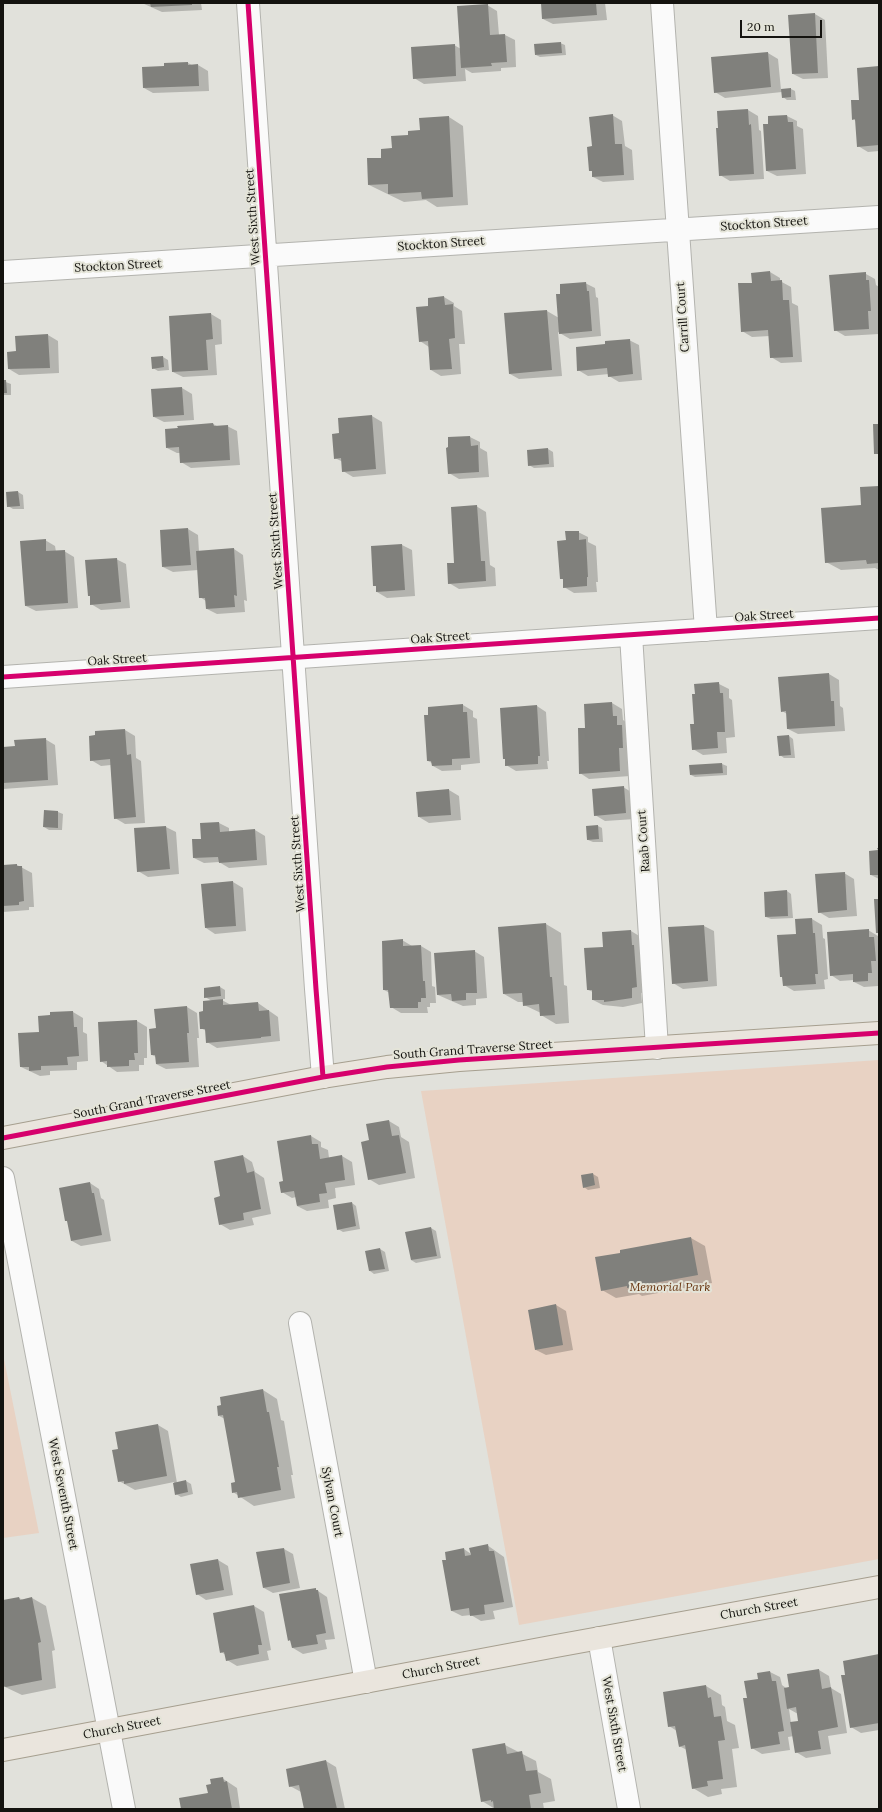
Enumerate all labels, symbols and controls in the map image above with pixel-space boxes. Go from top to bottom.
scale bar [742,12,824,38]
text: 20 m [747,19,775,34]
street label: West Sixth Street [242,168,264,266]
street label: Stockton Street [720,214,808,234]
street label: Stockton Street [397,234,485,254]
street label: Stockton Street [74,257,162,275]
street label: Carrill Court [673,281,693,353]
street label: West Sixth Street [265,492,287,590]
street label: Oak Street [734,607,794,625]
street label: Oak Street [410,629,470,647]
street label: Oak Street [87,651,147,669]
street label: Raab Court [635,809,653,873]
street label: West Sixth Street [287,815,309,913]
street label: South Grand Traverse Street [393,1037,553,1063]
street label: South Grand Traverse Street [72,1078,232,1122]
park label: Memorial Park [630,1281,710,1295]
street label: West Seventh Street [45,1437,81,1551]
street label: Sylvan Court [318,1466,346,1538]
street label: Church Street [719,1595,799,1623]
street label: Church Street [401,1653,481,1683]
street label: West Sixth Street [599,1675,629,1773]
street label: Church Street [82,1713,162,1743]

